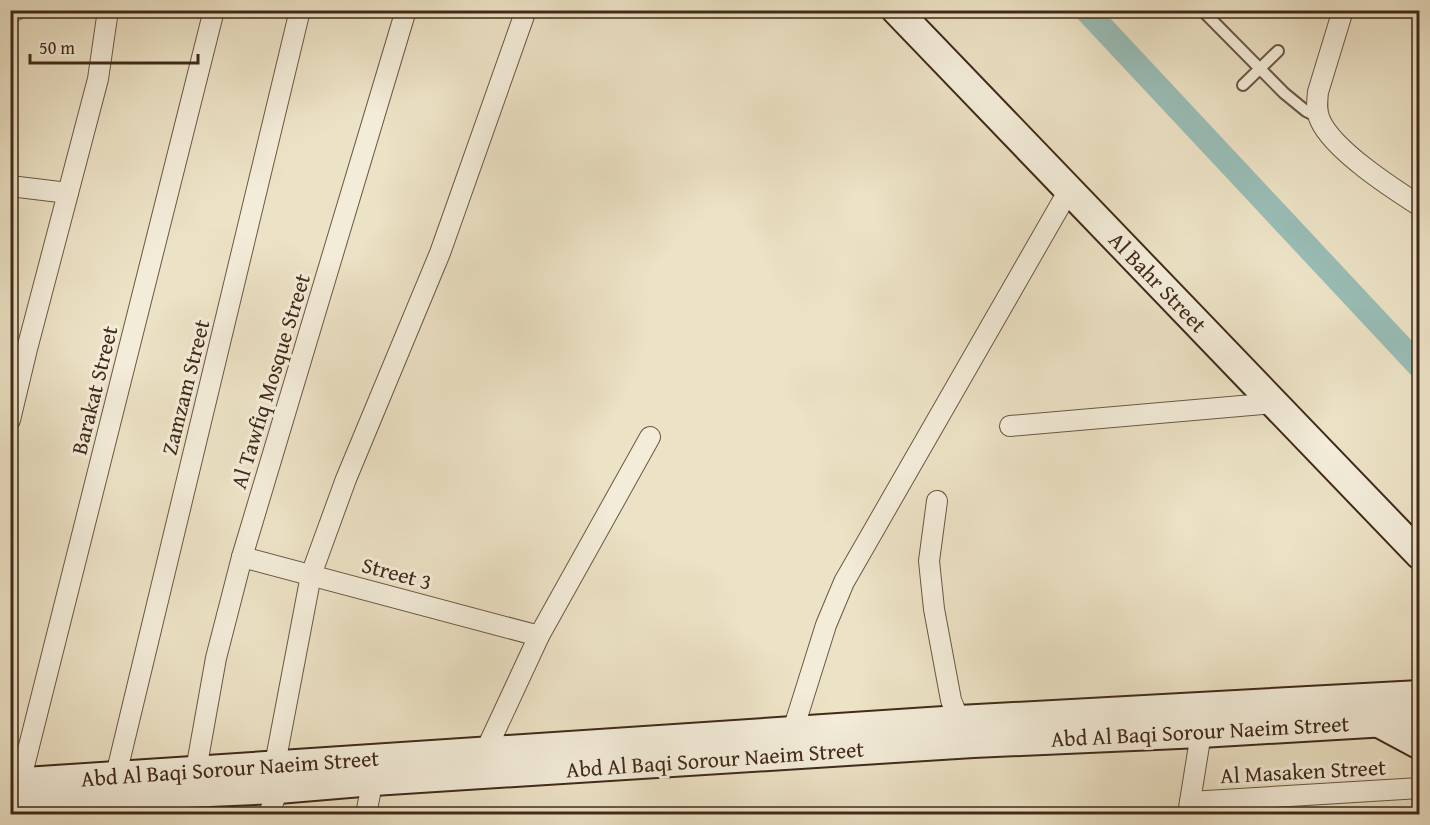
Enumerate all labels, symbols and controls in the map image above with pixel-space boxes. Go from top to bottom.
scale bar [30,27,198,65]
text: 50 m [39,34,75,61]
street label: Al Bahr Street [1102,224,1215,340]
street label: Al Tawfiq Mosque Street [222,269,318,493]
street label: Zamzam Street [153,316,217,458]
street label: Barakat Street [63,322,126,458]
street label: Street 3 [359,548,435,598]
street label: Abd Al Baqi Sorour Naeim Street [1050,707,1350,755]
street label: Abd Al Baqi Sorour Naeim Street [565,733,865,785]
street label: Abd Al Baqi Sorour Naeim Street [80,742,380,794]
street label: Al Masaken Street [1219,751,1387,791]

